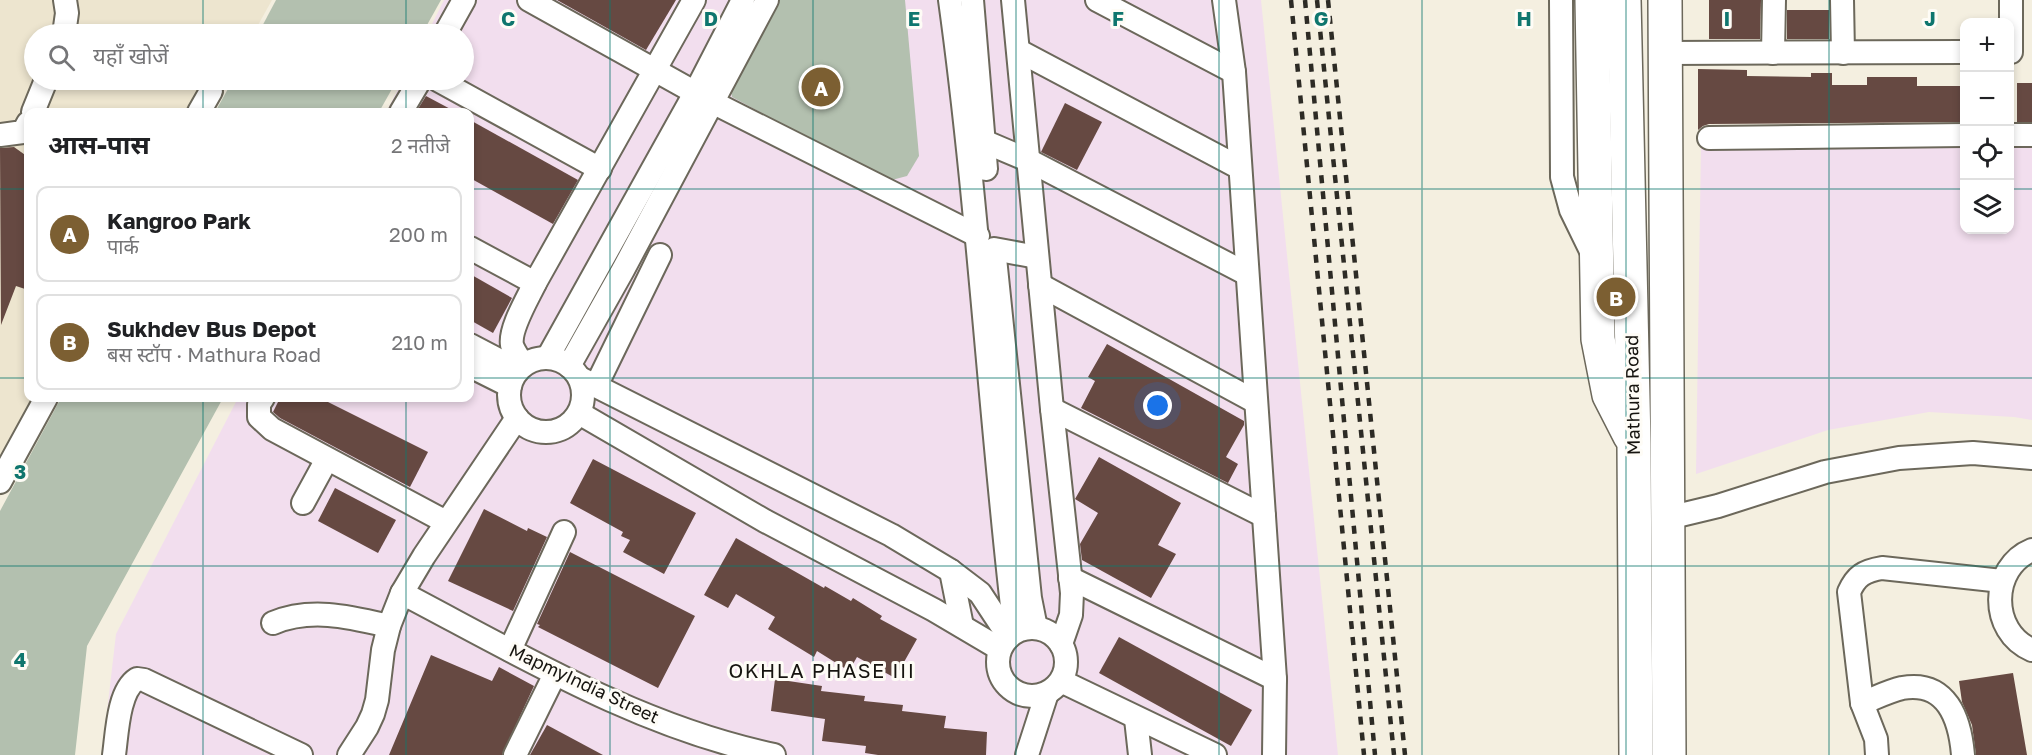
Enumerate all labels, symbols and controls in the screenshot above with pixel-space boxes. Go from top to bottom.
text: C [501,6,515,30]
text: D [704,6,718,30]
text: E [908,6,920,30]
text: F [1112,6,1124,30]
text: G [1314,6,1328,30]
text: H [1516,6,1532,30]
text: I [1724,6,1730,30]
text: J [1924,6,1936,30]
map controls [1960,18,2014,234]
button: + [1960,18,2014,72]
search box [24,24,474,90]
icon: search [45,41,78,74]
text: यहाँ खोजें [93,42,169,69]
pin: A [802,64,840,110]
button: − [1960,72,2014,126]
button: locate [1960,126,2014,180]
text: आस-पास [48,129,150,160]
text: 2 नतीजे [391,133,450,157]
button: layers [1960,180,2014,234]
text: Kangroo Park [107,207,251,234]
text: A [62,222,77,246]
text: 200 m [389,222,448,246]
text: पार्क [107,234,139,258]
pin: B [1596,274,1636,320]
text: Sukhdev Bus Depot [107,315,316,342]
text: B [62,330,77,354]
text: 210 m [392,330,448,354]
street label: Mathura Road [1620,335,1644,455]
text: बस स्टॉप · Mathura Road [107,342,321,366]
your location [1143,391,1172,420]
text: 3 [14,459,26,483]
street label: MapmyIndia Street [506,639,663,727]
text: 4 [14,647,26,671]
district label: OKHLA PHASE III [728,658,916,682]

